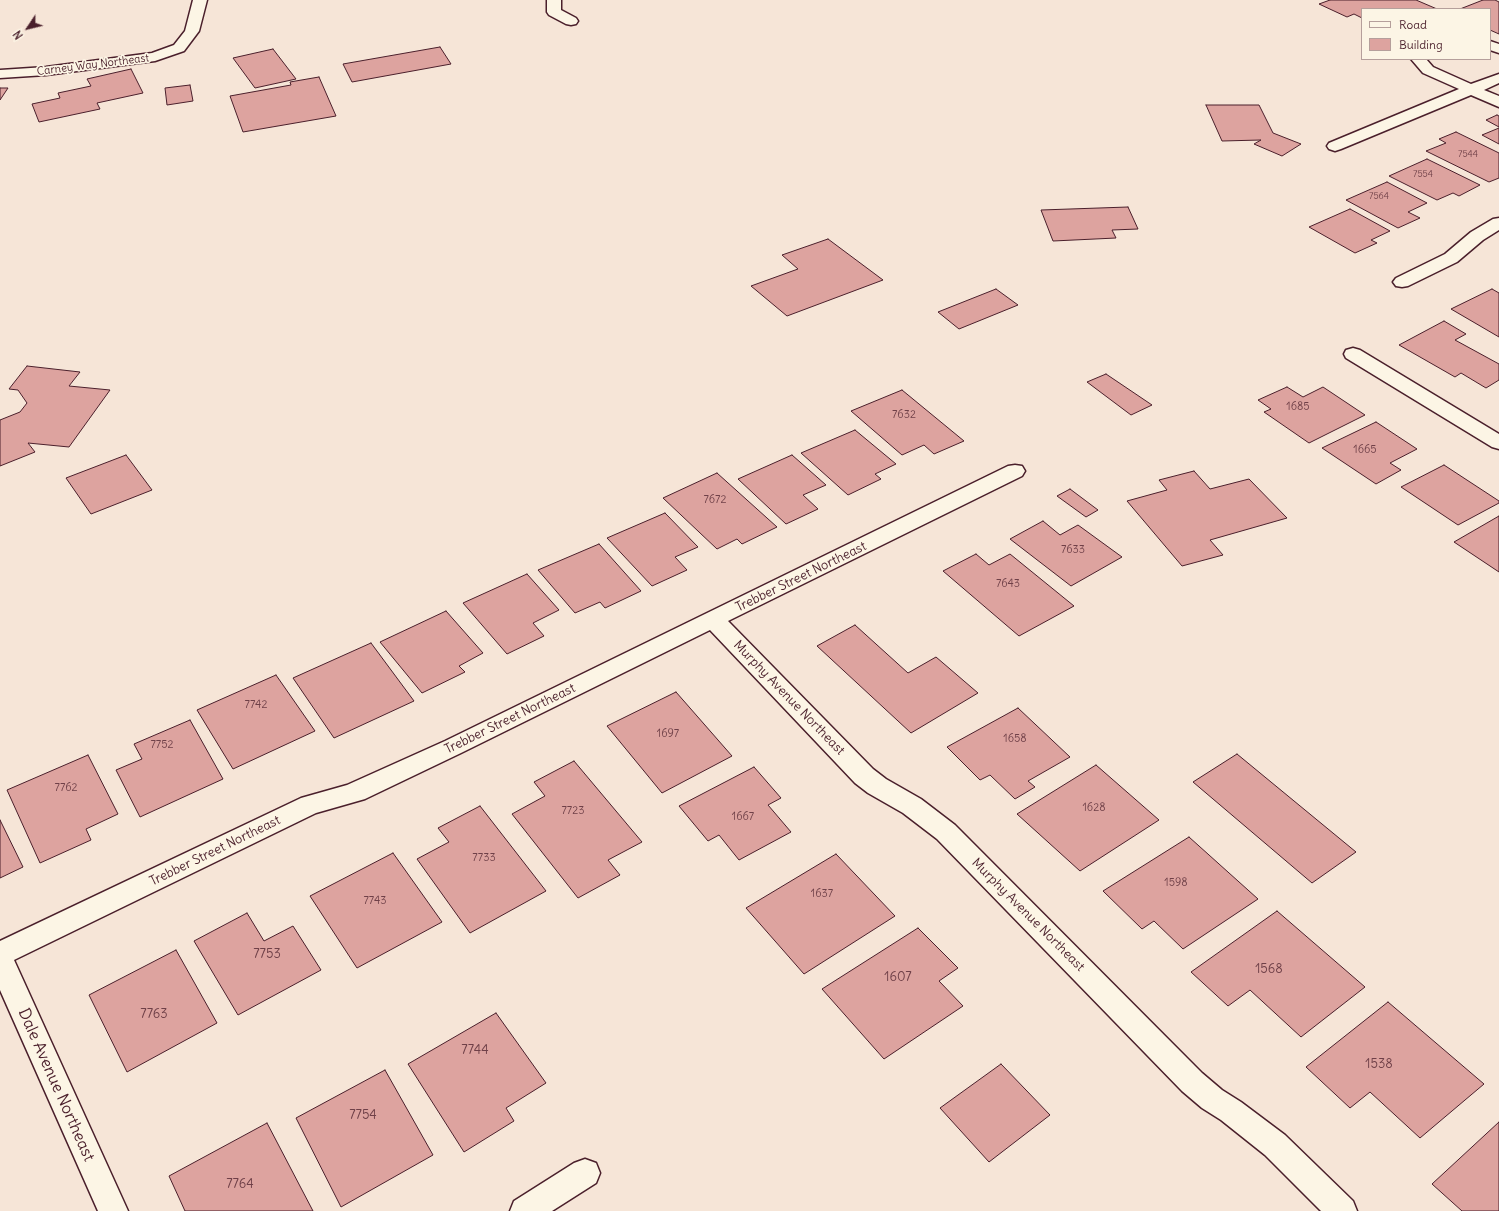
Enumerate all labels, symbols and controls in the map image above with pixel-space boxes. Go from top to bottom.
north arrow [8,8,48,48]
legend [1361,8,1491,60]
text: Road [1399,17,1427,32]
text: N [10,28,26,42]
text: Building [1399,37,1443,52]
street label: Carney Way Northeast [36,52,150,78]
house number: 7544 [1458,149,1478,159]
house number: 7554 [1413,169,1433,179]
house number: 7564 [1369,191,1389,201]
house number: 1685 [1286,400,1310,414]
house number: 7632 [892,408,916,422]
house number: 1665 [1353,443,1377,457]
house number: 7672 [703,493,727,507]
street label: Trebber Street Northeast [733,539,869,615]
house number: 7633 [1061,543,1085,557]
house number: 7643 [996,577,1020,591]
street label: Murphy Avenue Northeast [730,637,848,759]
street label: Trebber Street Northeast [442,681,578,757]
house number: 7742 [245,698,267,712]
house number: 1697 [657,727,679,741]
house number: 1658 [1003,732,1027,746]
house number: 7752 [150,738,174,752]
house number: 7762 [54,781,78,795]
house number: 1628 [1082,801,1106,815]
house number: 7723 [561,804,585,818]
house number: 1667 [732,810,754,824]
street label: Trebber Street Northeast [147,813,283,889]
house number: 7733 [472,851,496,865]
street label: Murphy Avenue Northeast [968,855,1088,975]
house number: 1598 [1164,876,1188,890]
house number: 1637 [811,887,833,901]
house number: 7743 [363,894,387,908]
house number: 7753 [253,946,281,962]
house number: 1568 [1255,961,1283,977]
house number: 1607 [884,969,912,985]
street label: Dale Avenue Northeast [14,1006,98,1164]
house number: 7763 [140,1006,168,1022]
house number: 7744 [461,1042,489,1058]
house number: 1538 [1365,1056,1393,1072]
house number: 7754 [349,1107,377,1123]
house number: 7764 [226,1176,254,1192]

